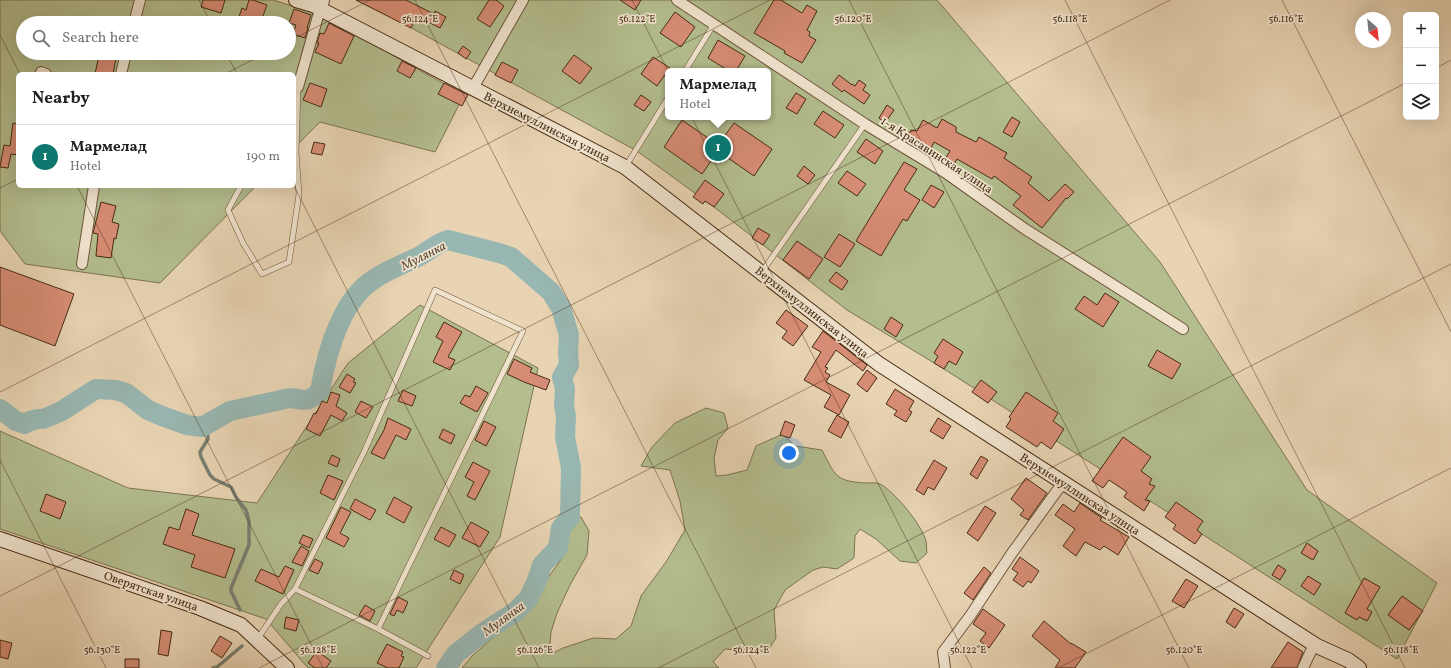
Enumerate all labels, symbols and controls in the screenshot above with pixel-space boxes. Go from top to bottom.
text: 56.124°E [402,12,438,26]
text: 56.122°E [619,12,655,26]
text: 56.120°E [835,12,871,26]
text: 56.118°E [1053,12,1087,26]
text: 56.116°E [1269,12,1303,26]
north arrow [1355,12,1391,48]
map controls [1403,12,1439,120]
button: + [1403,12,1439,48]
search box [16,16,296,60]
icon: search [30,27,52,49]
text: Search here [62,28,139,49]
button: − [1403,48,1439,84]
popup [665,68,771,120]
text: Мармелад [680,75,756,96]
button: layers [1403,84,1439,120]
text: Nearby [32,87,90,110]
street label: Верхнемуллинская улица [480,89,613,167]
text: Hotel [680,96,711,114]
street label: 1-я Красавинская улица [877,114,996,198]
pin: 1 [705,133,731,163]
text: Мармелад [70,137,147,158]
text: 1 [42,148,48,166]
text: 190 m [246,148,280,166]
text: Hotel [70,158,101,176]
water label: Мулянка [397,238,449,276]
street label: Верхнемуллинская улица [751,263,872,362]
your location [779,443,799,463]
street label: Верхнемуллинская улица [1016,450,1143,540]
street label: Оверятская улица [101,568,200,616]
water label: Мулянка [479,598,529,642]
text: 56.130°E [84,643,120,657]
text: 56.128°E [300,643,336,657]
text: 56.126°E [517,643,553,657]
text: 56.124°E [733,643,769,657]
text: 56.122°E [950,643,986,657]
text: 56.120°E [1166,643,1202,657]
text: 56.118°E [1384,643,1418,657]

